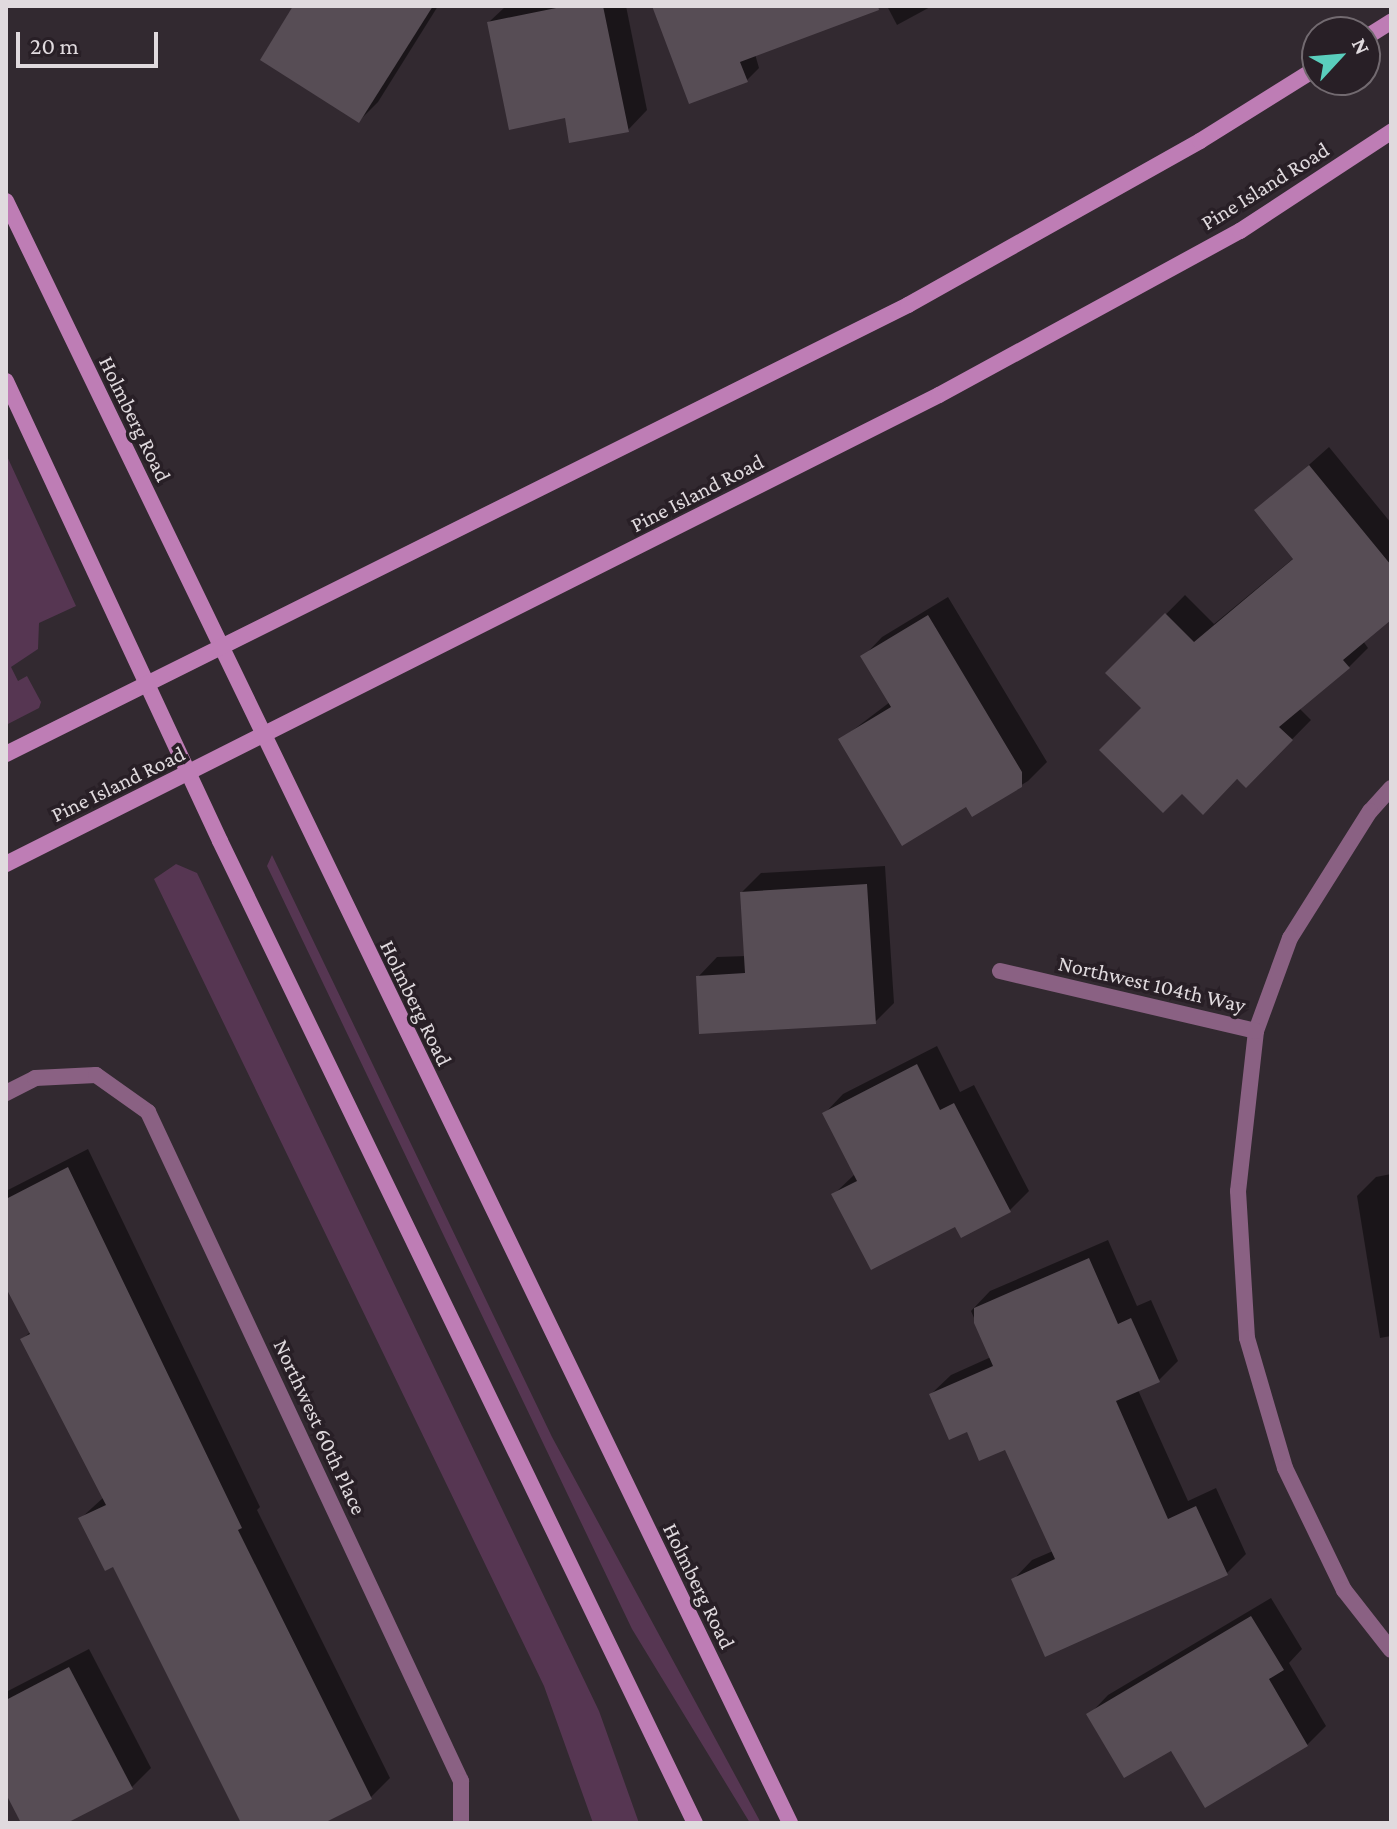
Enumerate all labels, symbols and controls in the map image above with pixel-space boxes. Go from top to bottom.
scale bar [20,16,162,66]
north arrow [1301,16,1381,96]
text: 20 m [30,32,79,59]
text: N [1347,34,1376,58]
street label: Pine Island Road [1196,136,1334,236]
street label: Holmberg Road [93,352,177,486]
street label: Pine Island Road [626,448,768,538]
street label: Pine Island Road [47,740,189,828]
street label: Holmberg Road [374,936,458,1070]
street label: Northwest 104th Way [1056,950,1248,1018]
street label: Northwest 60th Place [268,1335,372,1519]
street label: Holmberg Road [657,1519,741,1653]

